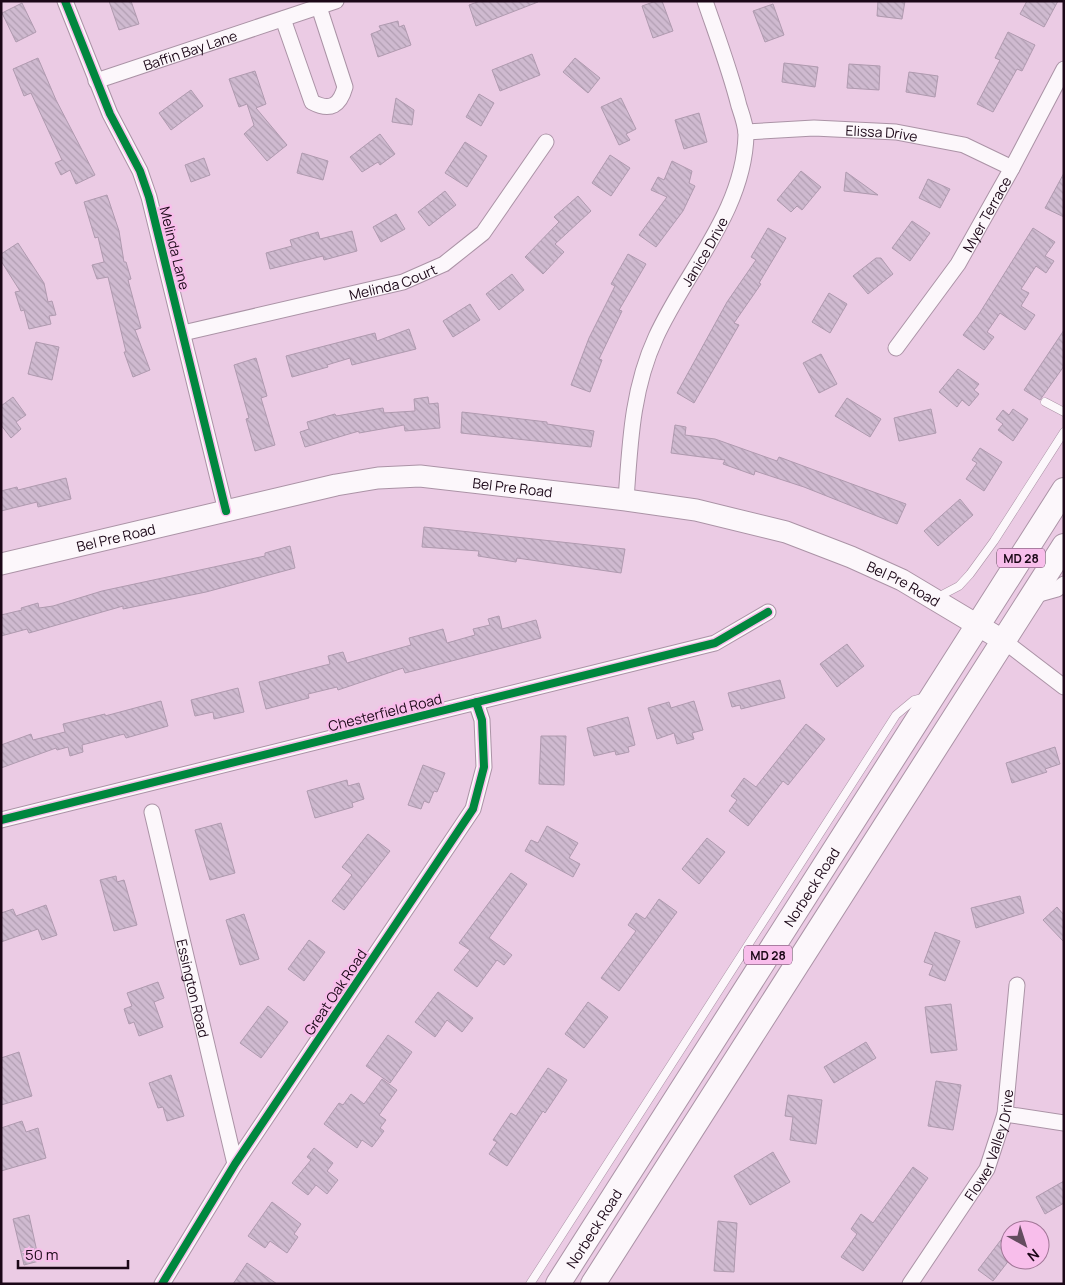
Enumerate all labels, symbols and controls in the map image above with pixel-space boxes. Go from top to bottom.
street label: Baffin Bay Lane [140,25,239,74]
street label: Elissa Drive [845,120,919,145]
street label: Myer Terrace [957,173,1015,255]
street label: Melinda Lane [155,204,195,292]
street label: Janice Drive [676,213,732,290]
street label: Melinda Court [347,259,440,304]
street label: Bel Pre Road [472,473,554,501]
street label: Bel Pre Road [75,518,157,555]
road number: MD 28 [997,548,1045,568]
street label: Bel Pre Road [864,556,944,610]
street label: Chesterfield Road [326,689,444,735]
street label: Norbeck Road [779,844,843,930]
street label: Essington Road [173,937,214,1039]
street label: Great Oak Road [299,945,371,1039]
road number: MD 28 [744,946,792,964]
street label: Flower Valley Drive [959,1088,1017,1204]
street label: Norbeck Road [561,1185,626,1271]
north arrow [1000,1220,1050,1270]
scale bar [18,1238,128,1270]
text: 50 m [25,1244,59,1265]
text: N [1024,1245,1043,1266]

